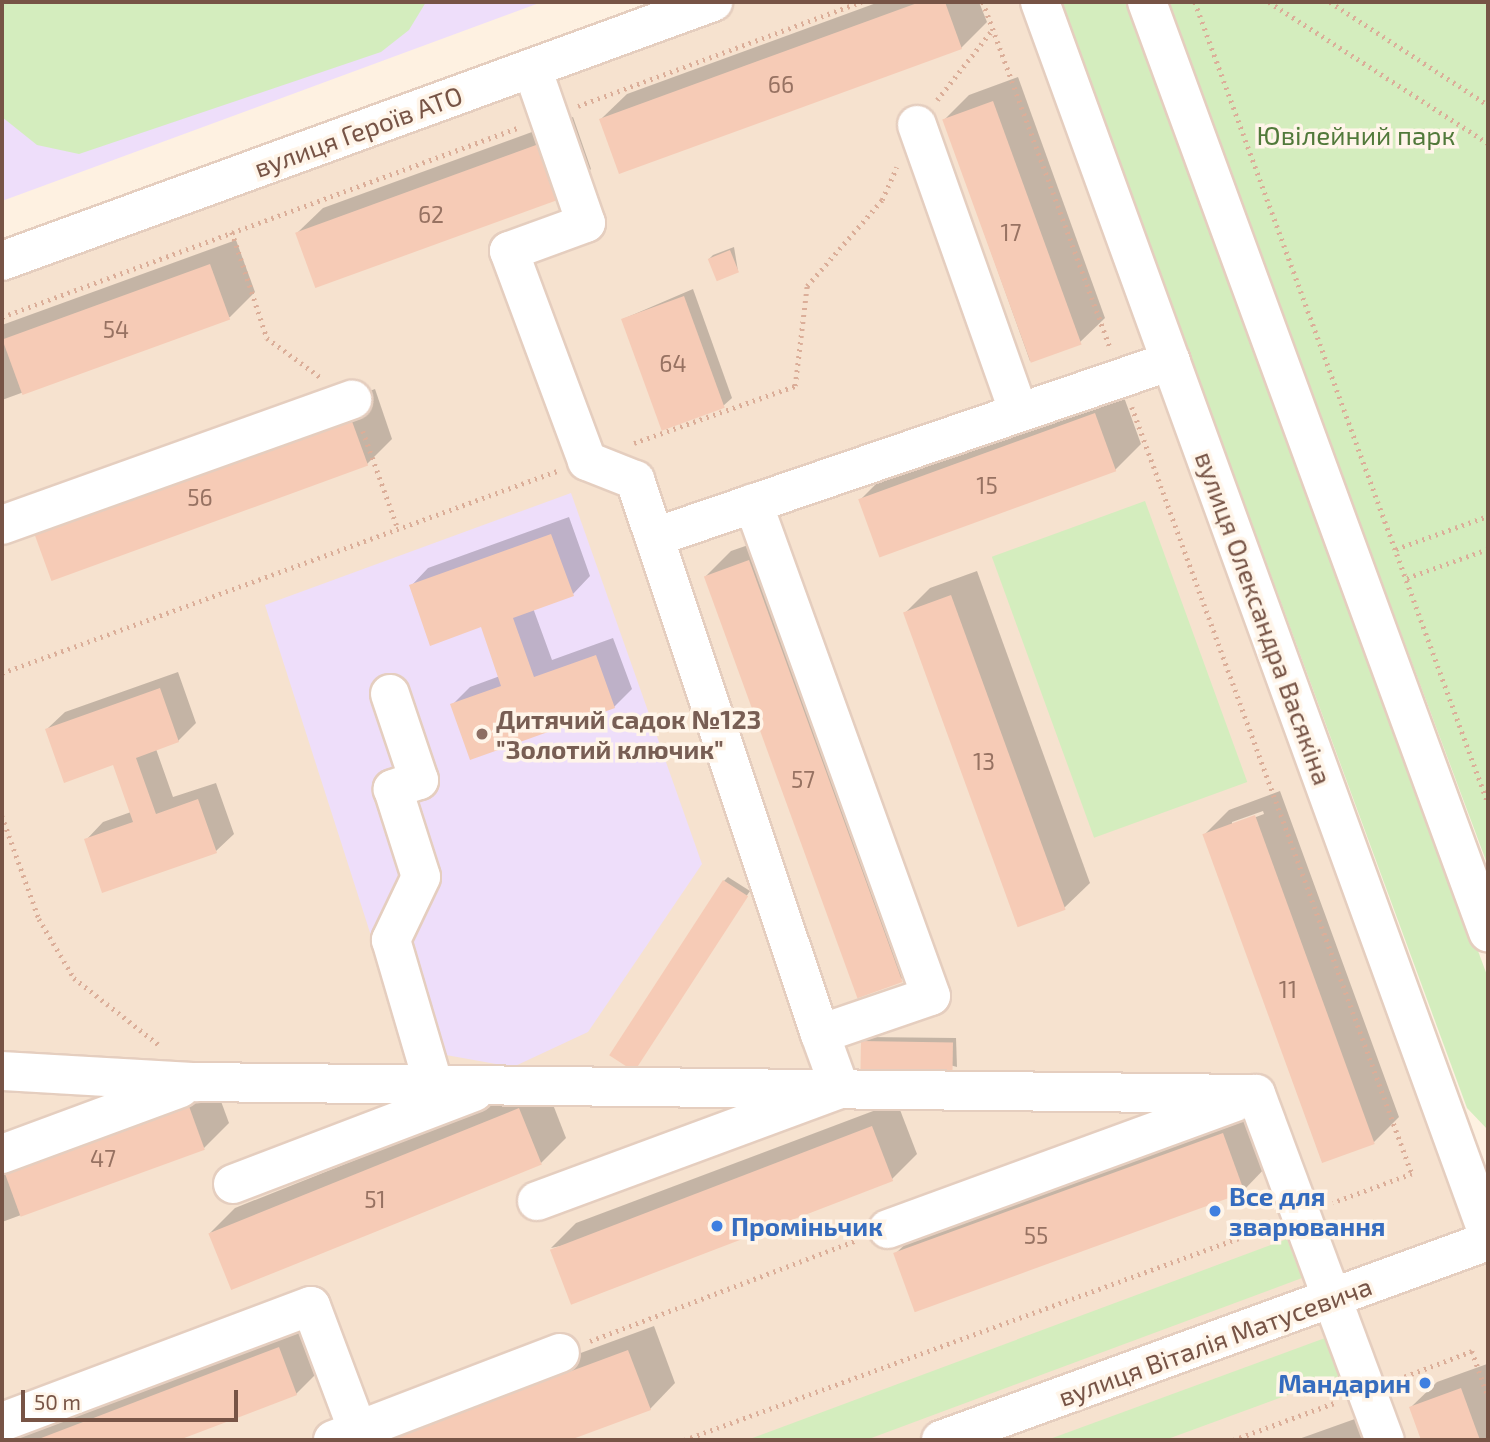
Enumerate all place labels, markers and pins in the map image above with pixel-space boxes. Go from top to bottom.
place label: Дитячий садок №123 "Золотий ключик" [496,703,761,764]
marker: Дитячий садок №123 "Золотий ключик" [474,726,490,742]
place label: Все для зварювання [1229,1180,1386,1242]
marker: Все для зварювання [1207,1203,1223,1219]
place label: Проміньчик [731,1210,883,1242]
marker: Проміньчик [709,1218,725,1234]
place label: Мандарин [1278,1367,1411,1399]
marker: Мандарин [1417,1375,1433,1391]

